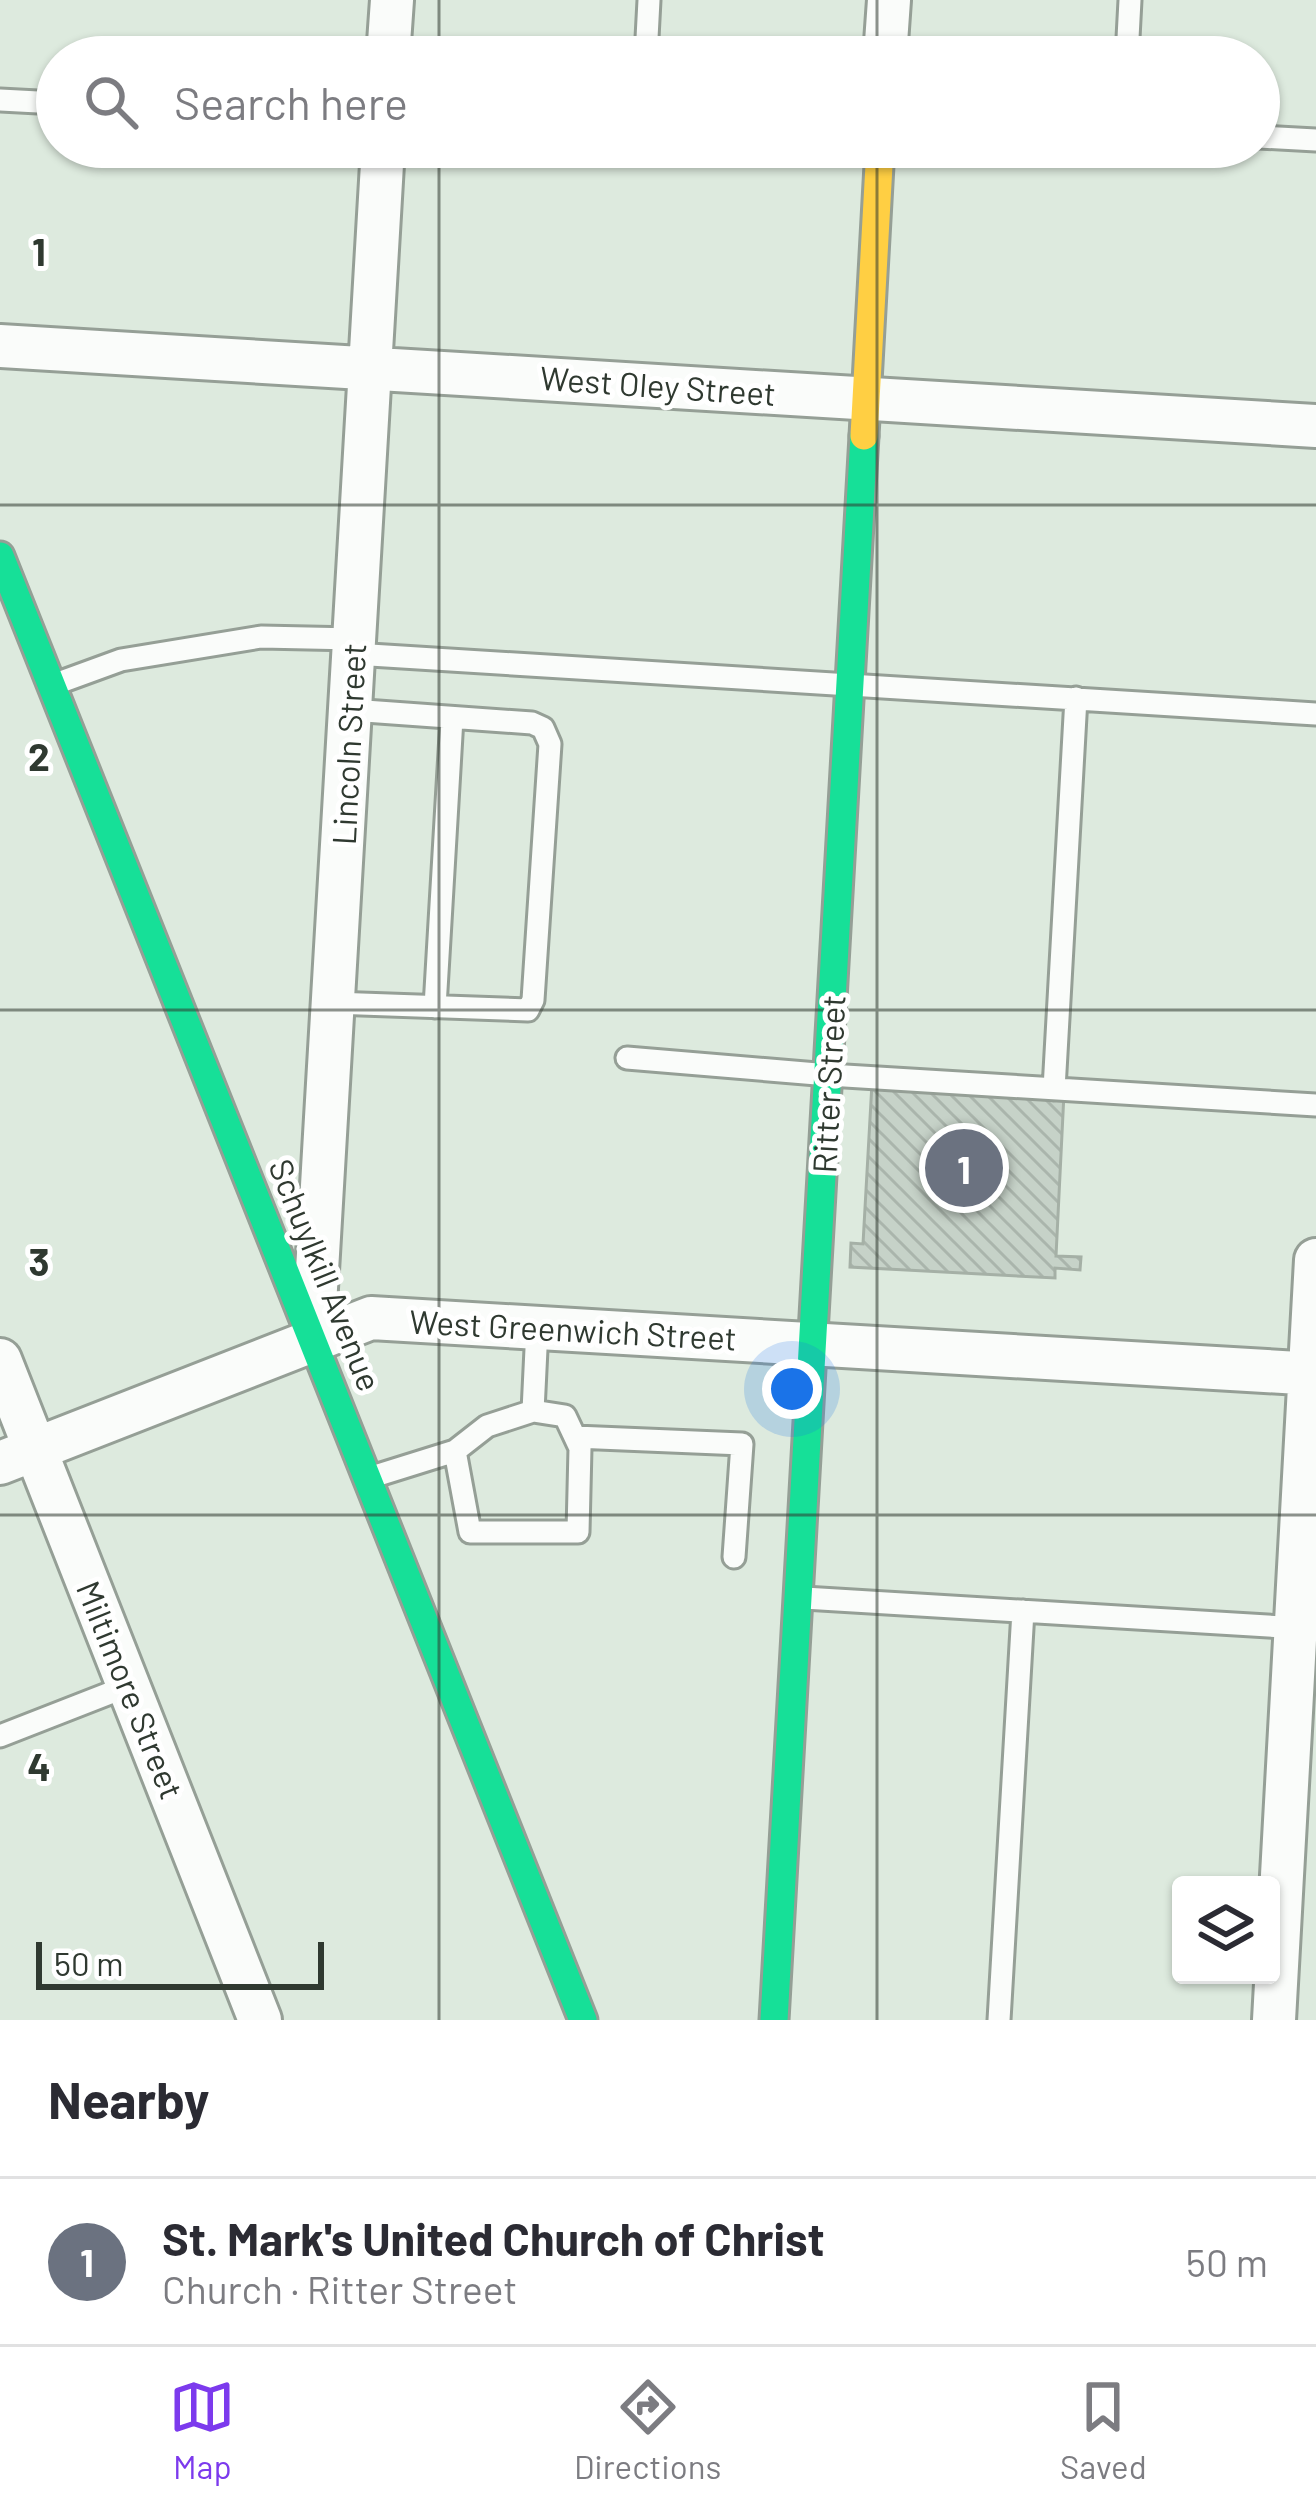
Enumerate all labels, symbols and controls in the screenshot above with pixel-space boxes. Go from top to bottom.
search box [36,36,1280,168]
icon: search [78,69,144,135]
text: Search here [174,75,408,129]
text: 1 [32,227,46,274]
street label: West Oley Street [539,357,777,413]
street label: Lincoln Street [323,642,373,846]
text: 2 [28,732,50,779]
street label: Ritter Street [803,994,853,1174]
pin: 1 [925,1123,1003,1213]
street label: Schuylkill Avenue [261,1153,391,1396]
text: 3 [28,1237,50,1284]
street label: West Greenwich Street [408,1300,738,1358]
your location [762,1359,822,1419]
street label: Miltimore Street [69,1575,193,1804]
text: 4 [27,1742,51,1789]
map controls [1172,1876,1280,1984]
button: layers [1172,1876,1280,1984]
scale bar [36,1936,324,1989]
text: 50 m [54,1943,124,1983]
text: Nearby [48,2068,209,2129]
text: St. Mark's United Church of Christ [162,2211,825,2265]
text: 1 [80,2238,94,2285]
text: 50 m [1186,2238,1268,2285]
text: Church · Ritter Street [162,2265,518,2312]
tab: Map [169,2374,235,2486]
tab: Directions [574,2374,721,2486]
tab: Saved [1060,2374,1147,2486]

